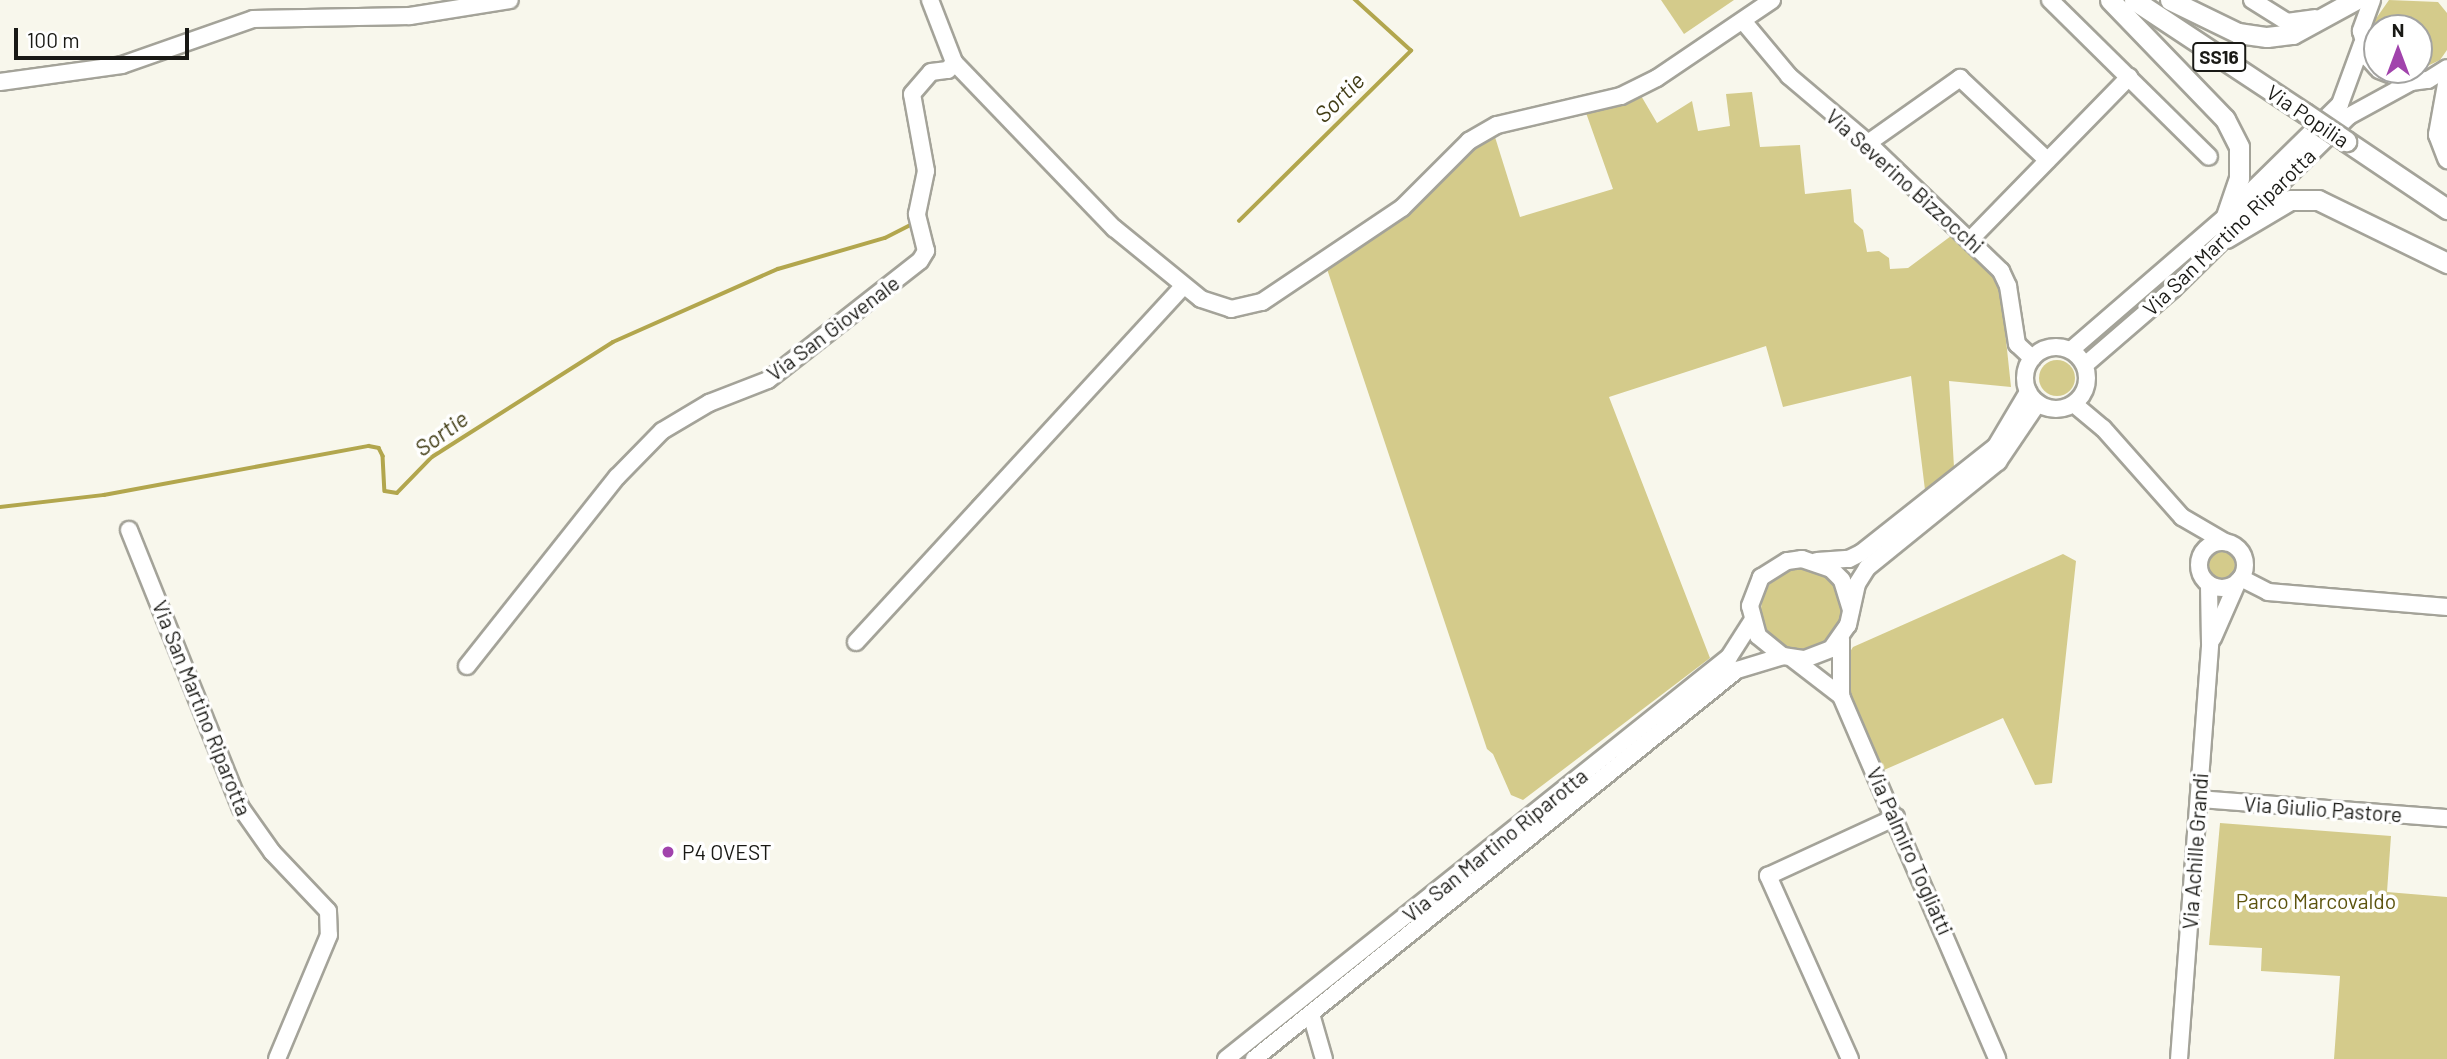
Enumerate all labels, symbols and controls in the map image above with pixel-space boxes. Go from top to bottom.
scale bar [18,14,192,58]
north arrow [2363,14,2433,84]
text: N [2392,18,2404,41]
text: 100 m [27,27,80,52]
road number: SS16 [2191,41,2247,72]
water label: Sortie [1308,66,1370,128]
street label: Via Popilia [2262,79,2354,153]
street label: Via Severino Bizzocchi [1821,104,1989,258]
street label: Via San Martino Riparotta [2138,143,2320,321]
street label: Via San Giovenale [762,270,904,386]
water label: Sortie [409,404,473,462]
street label: Via San Martino Riparotta [147,597,257,819]
street label: Via San Martino Riparotta [1398,763,1592,927]
street label: Via Palmiro Togliatti [1862,763,1958,939]
street label: Via Achille Grandi [2177,772,2213,930]
street label: Via Giulio Pastore [2243,791,2403,827]
place label: P4 OVEST [682,839,772,865]
marker: P4 OVEST [660,844,676,860]
park label: Parco Marcovaldo [2236,888,2396,914]

